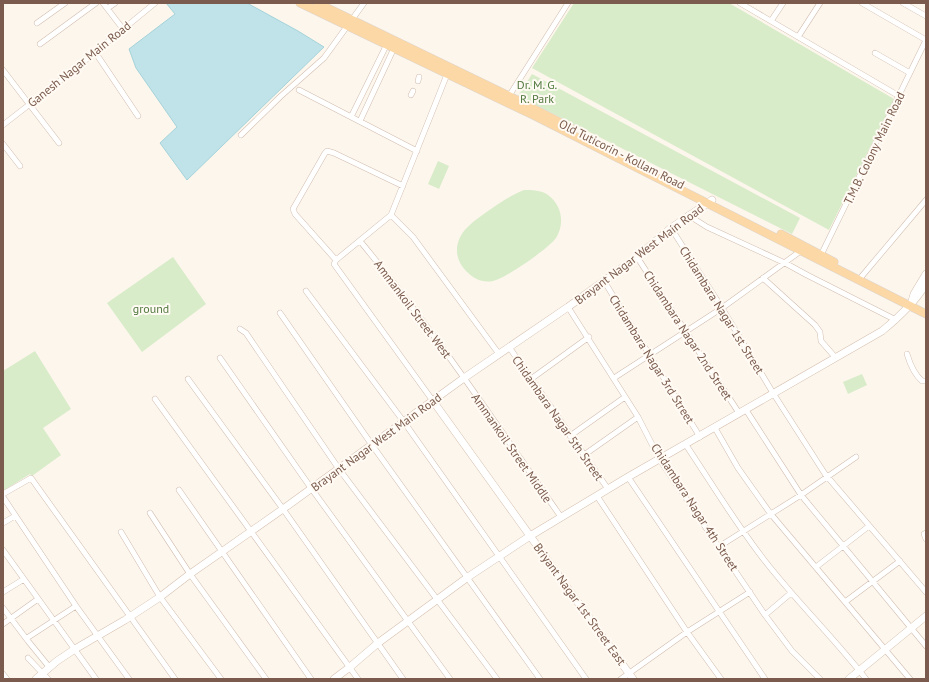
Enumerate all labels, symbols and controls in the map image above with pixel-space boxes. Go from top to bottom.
street label: Ganesh Nagar Main Road [24,18,134,110]
park label: Dr. M. G. R. Park [517,77,557,106]
street label: T.M.B. Colony Main Road [840,89,908,207]
street label: Old Tuticorin - Kollam Road [557,116,687,192]
street label: Brayant Nagar West Main Road [572,201,706,307]
street label: Chidambara Nagar 1st Street [677,243,767,377]
street label: Ammankoil Street West [371,257,455,361]
street label: Chidambara Nagar 2nd Street [640,267,736,403]
street label: Chidambara Nagar 3rd Street [606,292,698,426]
park label: ground [133,301,169,316]
street label: Chidambara Nagar 5th Street [509,353,607,483]
street label: Brayant Nagar West Main Road [308,390,444,494]
street label: Ammankoil Street Middle [469,390,555,506]
street label: Chidambara Nagar 4th Street [648,440,742,574]
street label: Briyant Nagar 1st Street East [531,540,629,668]

